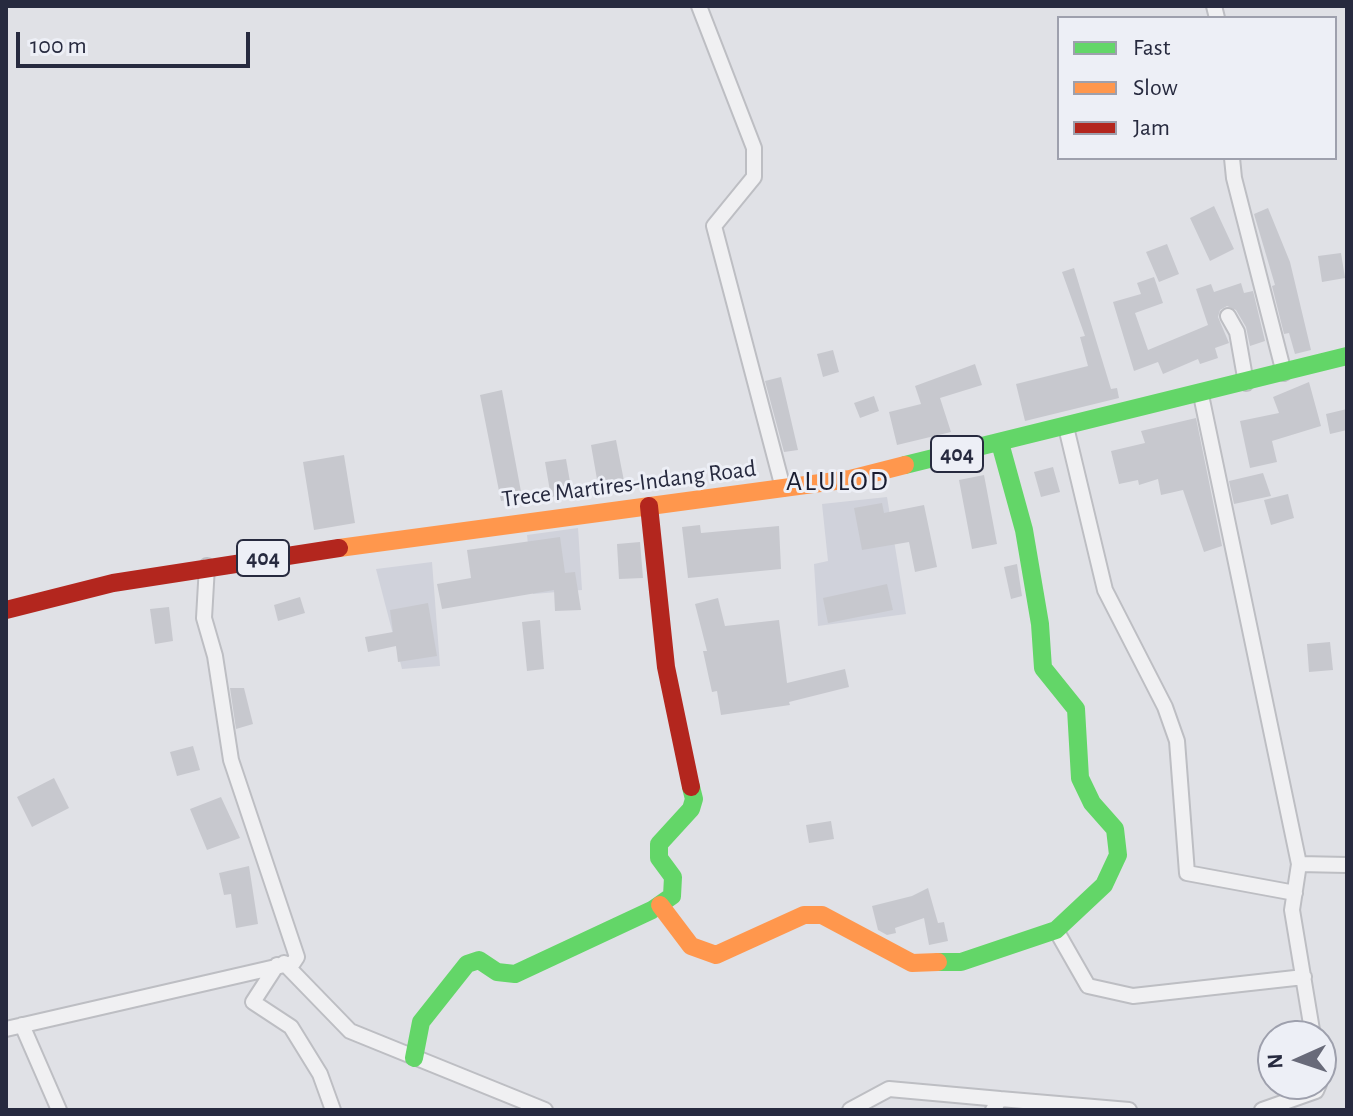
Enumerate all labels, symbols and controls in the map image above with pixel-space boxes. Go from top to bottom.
scale bar [20,16,254,66]
legend [1057,16,1337,160]
text: 100 m [30,34,87,58]
text: Fast [1133,36,1170,60]
text: Slow [1133,76,1178,100]
text: Jam [1133,116,1170,140]
road number: 404 [931,436,983,472]
street label: Trece Martires-Indang Road [500,454,758,514]
district label: ALULOD [786,465,890,499]
road number: 404 [237,540,289,576]
north arrow [1257,1020,1337,1100]
text: N [1264,1053,1286,1069]

